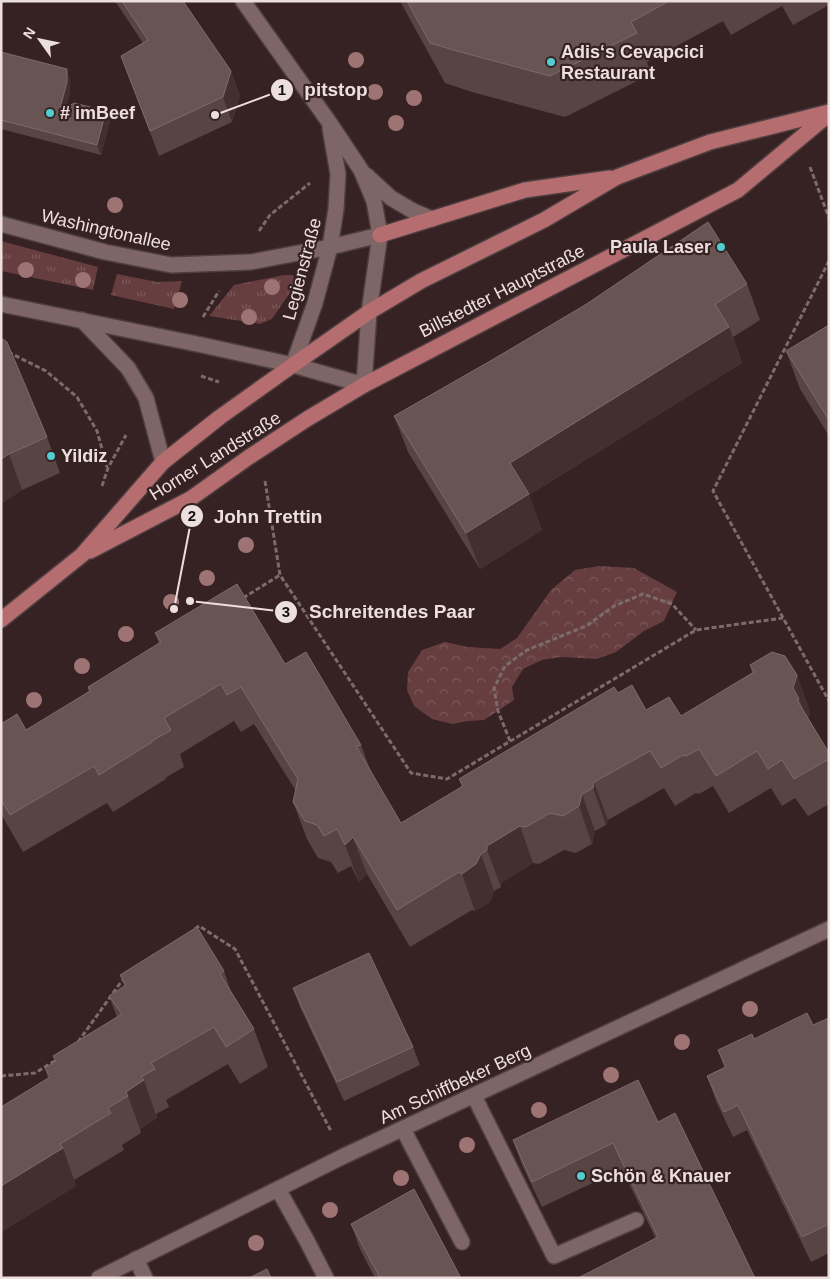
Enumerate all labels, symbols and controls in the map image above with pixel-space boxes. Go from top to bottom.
north arrow [15,15,65,65]
text: N [20,24,39,42]
place label: Adis‘s Cevapcici Restaurant [561,42,704,83]
marker: Adis‘s Cevapcici Restaurant [545,56,557,68]
callout: pitstop [270,73,378,107]
text: pitstop [304,79,368,100]
text: 1 [278,81,286,98]
place label: # imBeef [60,103,136,123]
marker: # imBeef [44,107,56,119]
street label: Washingtonallee [39,205,173,255]
street label: Legienstraße [279,216,325,322]
place label: Paula Laser [610,237,711,257]
street label: Billstedter Hauptstraße [416,241,588,341]
marker: Paula Laser [715,241,727,253]
street label: Horner Landstraße [146,407,284,505]
place label: Yildiz [61,446,107,466]
marker: Yildiz [45,450,57,462]
callout: John Trettin [179,499,333,533]
text: John Trettin [214,506,322,527]
text: 2 [188,507,196,524]
callout: Schreitendes Paar [274,595,484,629]
text: Schreitendes Paar [309,601,476,622]
text: 3 [282,603,290,620]
street label: Am Schiffbeker Berg [376,1040,534,1128]
place label: Schön & Knauer [591,1166,731,1186]
marker: Schön & Knauer [575,1170,587,1182]

